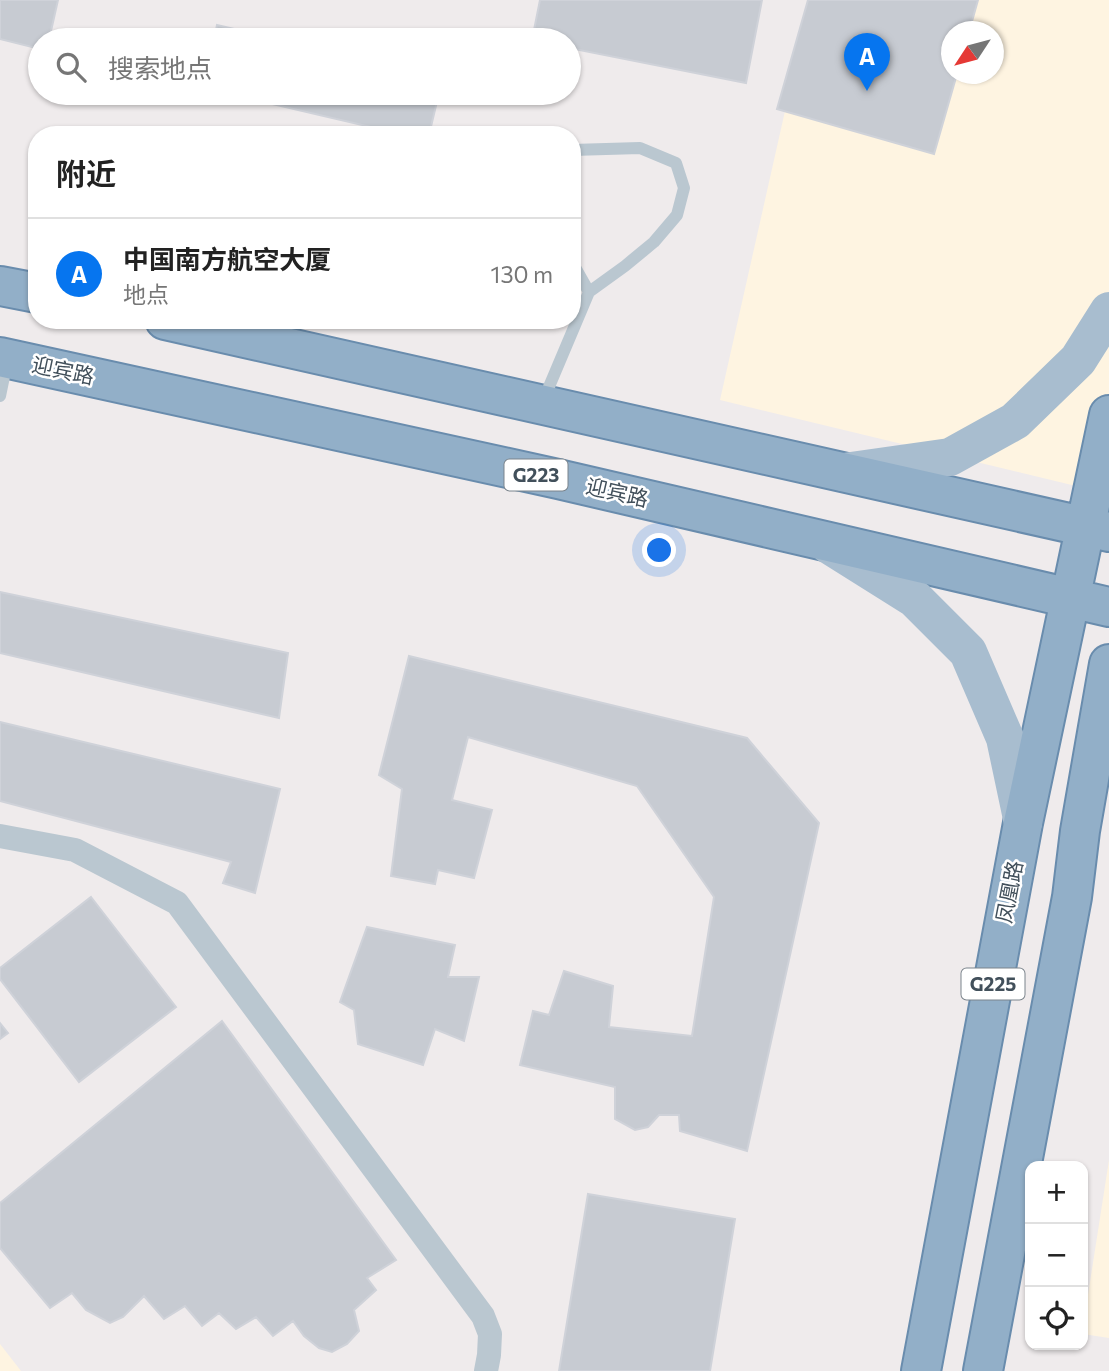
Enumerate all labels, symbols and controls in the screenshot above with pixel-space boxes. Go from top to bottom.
north arrow [941,21,1004,84]
search box [28,28,581,105]
pin: A [844,33,890,91]
icon: search [52,48,90,86]
text: 搜索地点 [108,52,212,83]
text: 附近 [56,154,116,191]
text: 中国南方航空大厦 [123,243,331,274]
text: A [71,260,87,288]
text: 130 m [491,260,553,288]
text: 地点 [123,280,169,308]
street label: 迎宾路 [30,351,97,388]
road number: G223 [504,460,568,490]
street label: 迎宾路 [584,472,651,511]
your location [642,533,676,567]
street label: 凤凰路 [990,858,1027,925]
road number: G225 [962,968,1024,1000]
map controls [1025,1161,1088,1350]
button: + [1025,1161,1088,1224]
button: − [1025,1224,1088,1287]
button: locate [1025,1287,1088,1350]

